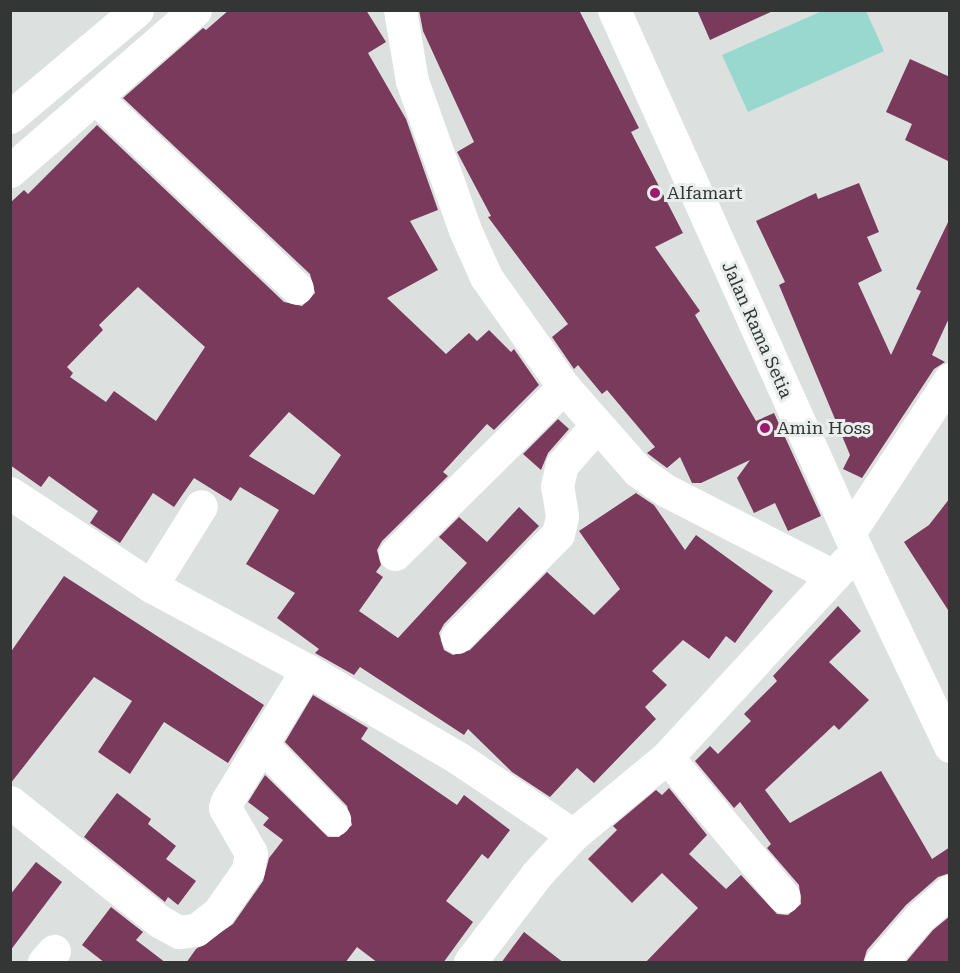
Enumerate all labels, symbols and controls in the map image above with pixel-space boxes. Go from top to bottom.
place label: Alfamart [667,182,742,204]
marker: Alfamart [648,186,662,200]
street label: Jalan Rama Setia [717,258,797,402]
place label: Amin Hoss [777,417,871,439]
marker: Amin Hoss [758,421,772,435]

